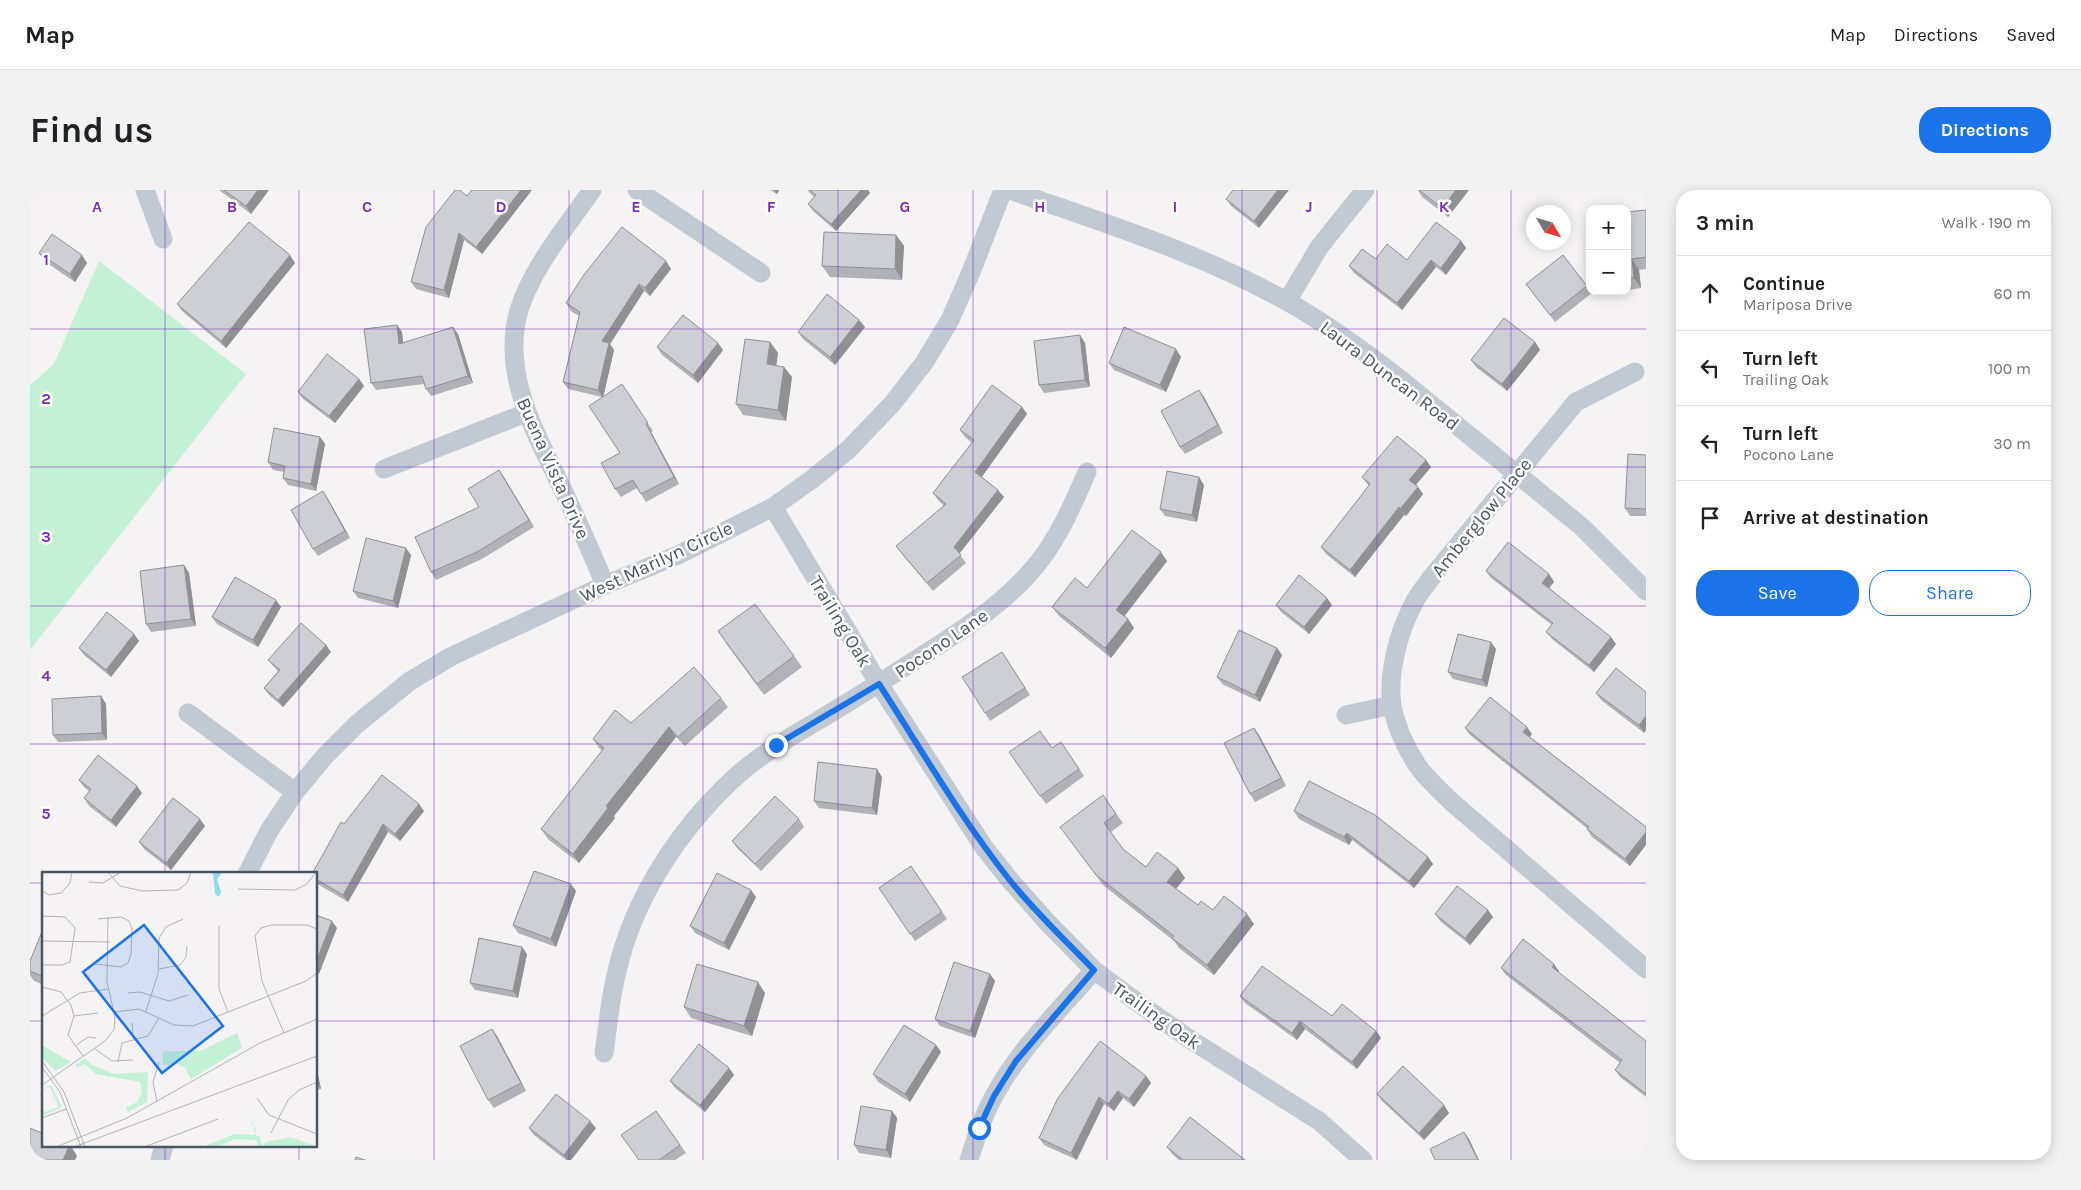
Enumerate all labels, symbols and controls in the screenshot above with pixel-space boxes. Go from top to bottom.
text: Map [25,21,75,49]
text: Map [1830,24,1866,46]
text: Directions [1894,24,1978,46]
text: Saved [2006,24,2056,46]
button: Directions [1919,107,2051,153]
text: Find us [30,110,153,151]
text: A [92,197,102,216]
text: B [227,197,237,216]
text: C [362,197,372,216]
text: D [496,197,507,216]
text: E [631,197,641,216]
text: F [767,197,776,216]
text: G [900,197,910,216]
text: H [1034,197,1046,216]
text: I [1173,197,1177,216]
text: J [1305,197,1313,216]
text: K [1439,197,1450,216]
north arrow [1526,205,1571,250]
map controls [1586,205,1631,295]
button: + [1586,205,1631,250]
text: 3 min [1696,211,1754,235]
text: Walk · 190 m [1942,213,2031,232]
text: 1 [43,250,49,269]
button: − [1586,250,1631,295]
text: Continue [1743,273,1825,295]
icon: ahead [1696,279,1724,307]
text: 60 m [1994,284,2031,303]
text: Mariposa Drive [1743,295,1852,314]
street label: Laura Duncan Road [1316,316,1463,435]
text: Turn left [1743,348,1818,370]
icon: left [1696,354,1724,382]
text: 100 m [1988,359,2031,378]
text: Trailing Oak [1743,370,1829,389]
text: 2 [41,389,51,408]
street label: Buena Vista Drive [512,394,594,542]
text: Turn left [1743,423,1818,445]
icon: left [1696,429,1724,457]
text: 30 m [1993,434,2031,453]
text: Pocono Lane [1743,445,1834,464]
street label: Amberglow Place [1427,454,1537,582]
icon: arrive [1696,504,1724,532]
text: Arrive at destination [1743,507,1929,529]
street label: West Marilyn Circle [577,517,736,607]
text: 3 [41,527,51,546]
button: Save [1696,570,1859,616]
button: Share [1869,570,2031,616]
street label: Trailing Oak [804,572,876,671]
street label: Pocono Lane [891,605,992,683]
text: 4 [41,666,51,685]
route end [765,734,788,757]
text: 5 [41,804,51,823]
inset map [42,872,318,1148]
street label: Trailing Oak [1108,977,1205,1054]
route start [968,1117,991,1140]

